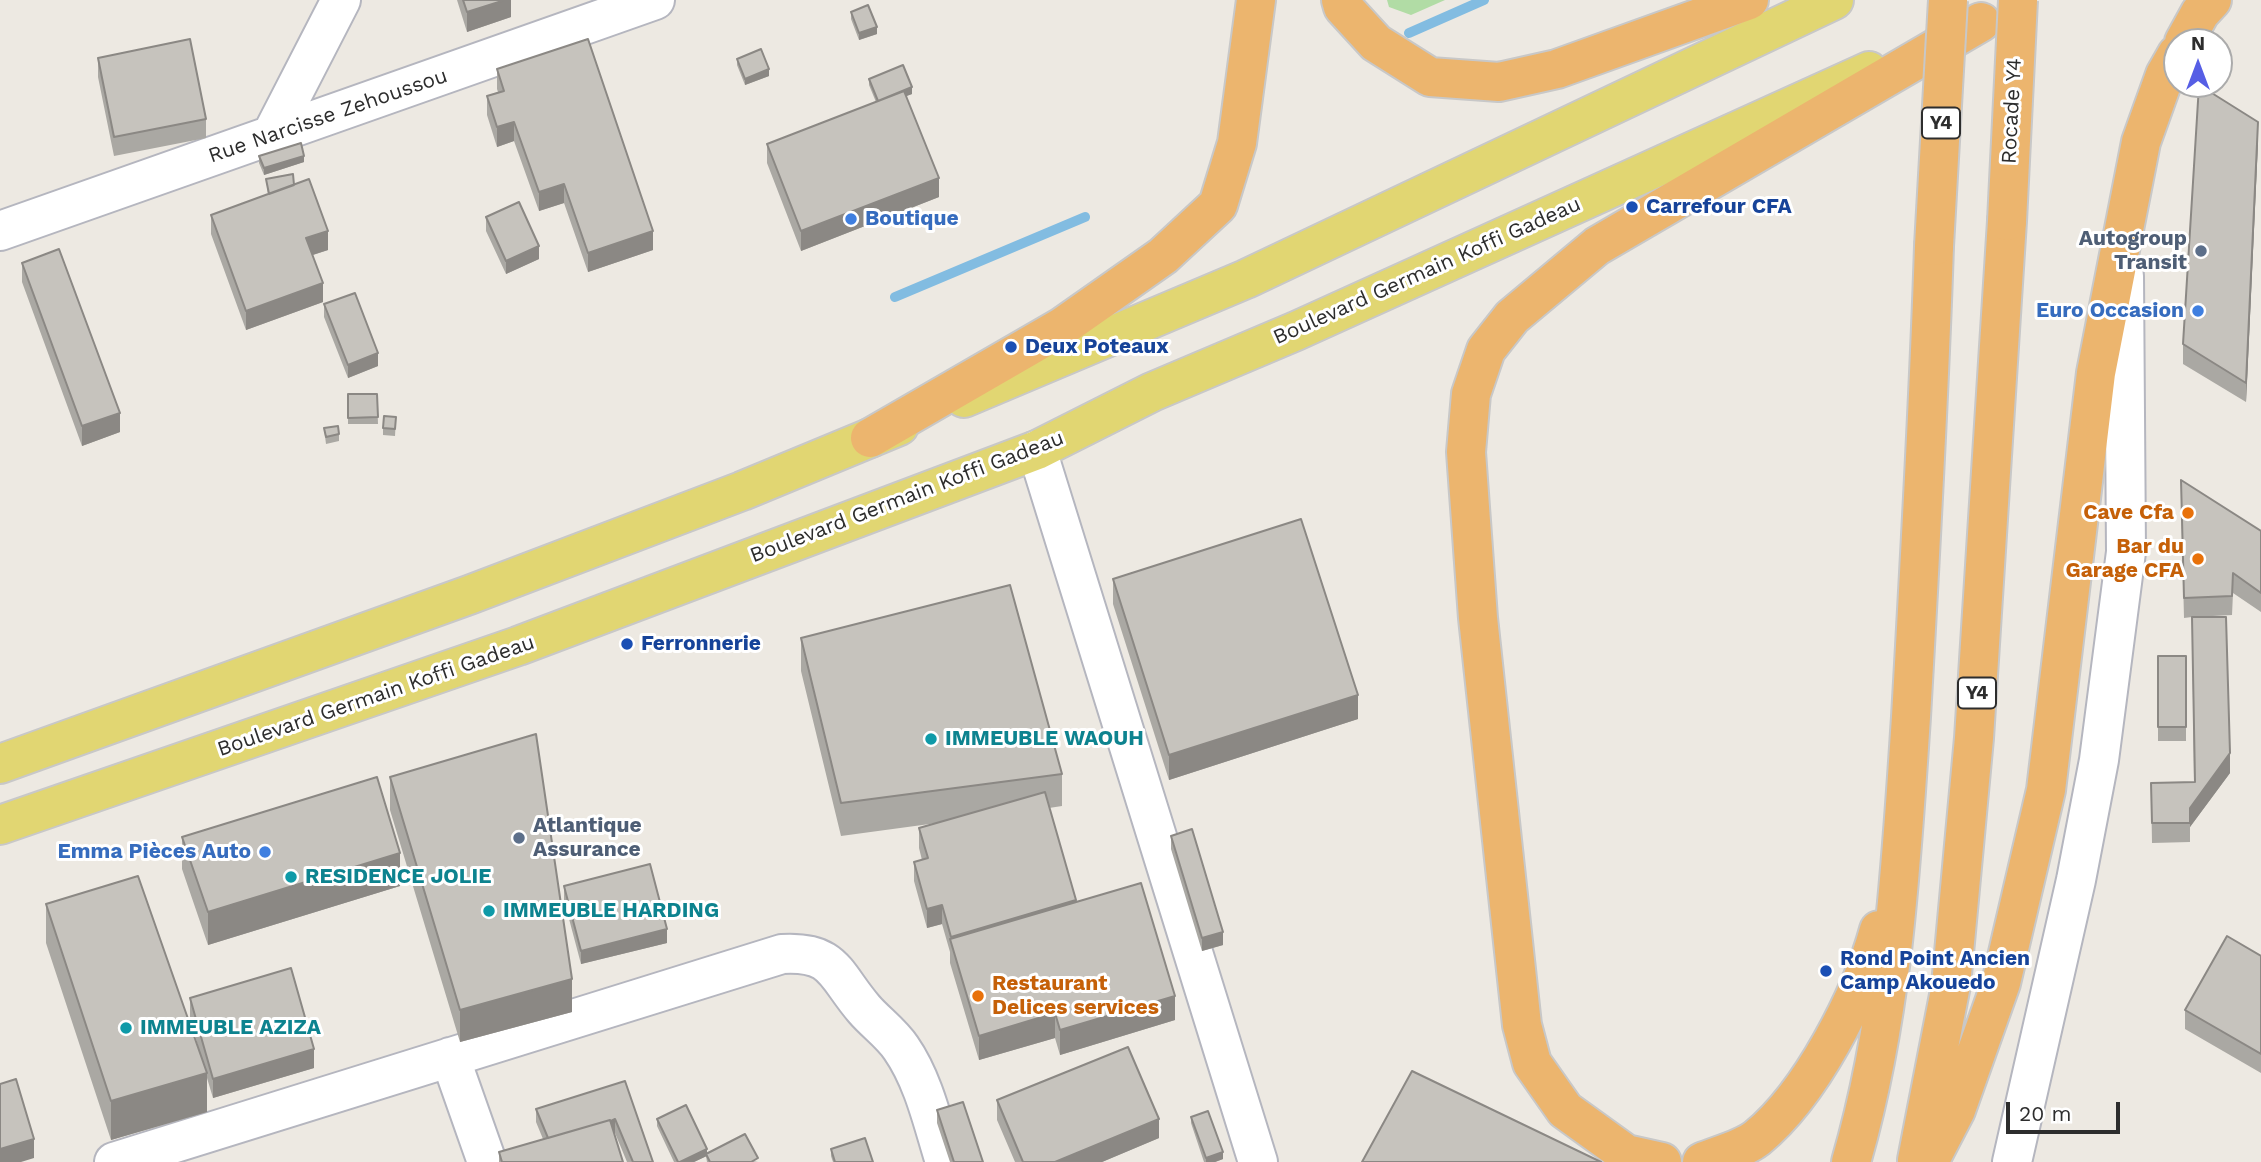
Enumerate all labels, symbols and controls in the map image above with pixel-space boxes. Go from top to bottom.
north arrow [2163,28,2233,98]
text: N [2191,32,2205,55]
street label: Rocade Y4 [1997,57,2027,165]
street label: Rue Narcisse Zehoussou [205,63,451,169]
road number: Y4 [1922,108,1960,139]
street label: Boulevard Germain Koffi Gadeau [1269,192,1585,350]
place label: Carrefour CFA [1646,194,1792,220]
marker: Carrefour CFA [1624,199,1640,215]
place label: Boutique [865,206,959,232]
marker: Boutique [843,211,859,227]
place label: Autogroup Transit [2079,226,2187,276]
marker: Autogroup Transit [2193,243,2209,259]
place label: Euro Occasion [2036,298,2184,324]
marker: Euro Occasion [2190,303,2206,319]
place label: Deux Poteaux [1025,334,1169,360]
marker: Deux Poteaux [1003,339,1019,355]
street label: Boulevard Germain Koffi Gadeau [747,425,1067,569]
place label: Cave Cfa [2083,500,2174,526]
marker: Cave Cfa [2180,505,2196,521]
place label: Bar du Garage CFA [2066,534,2184,584]
marker: Bar du Garage CFA [2190,551,2206,567]
street label: Boulevard Germain Koffi Gadeau [214,630,538,762]
place label: Ferronnerie [641,631,761,657]
marker: Ferronnerie [619,636,635,652]
road number: Y4 [1958,678,1996,708]
place label: IMMEUBLE WAOUH [945,726,1144,752]
marker: IMMEUBLE WAOUH [923,731,939,747]
place label: Atlantique Assurance [533,813,642,863]
marker: Atlantique Assurance [511,830,527,846]
place label: Emma Pièces Auto [58,839,251,865]
marker: Emma Pièces Auto [257,844,273,860]
place label: RESIDENCE JOLIE [305,864,491,890]
marker: RESIDENCE JOLIE [283,869,299,885]
place label: IMMEUBLE HARDING [503,898,719,924]
marker: IMMEUBLE HARDING [481,903,497,919]
place label: Rond Point Ancien Camp Akouedo [1840,946,2030,996]
marker: Rond Point Ancien Camp Akouedo [1818,963,1834,979]
place label: Restaurant Delices services [992,971,1159,1021]
marker: Restaurant Delices services [970,988,986,1004]
place label: IMMEUBLE AZIZA [140,1015,321,1041]
marker: IMMEUBLE AZIZA [118,1020,134,1036]
scale bar [2009,1088,2123,1132]
text: 20 m [2019,1101,2071,1126]

